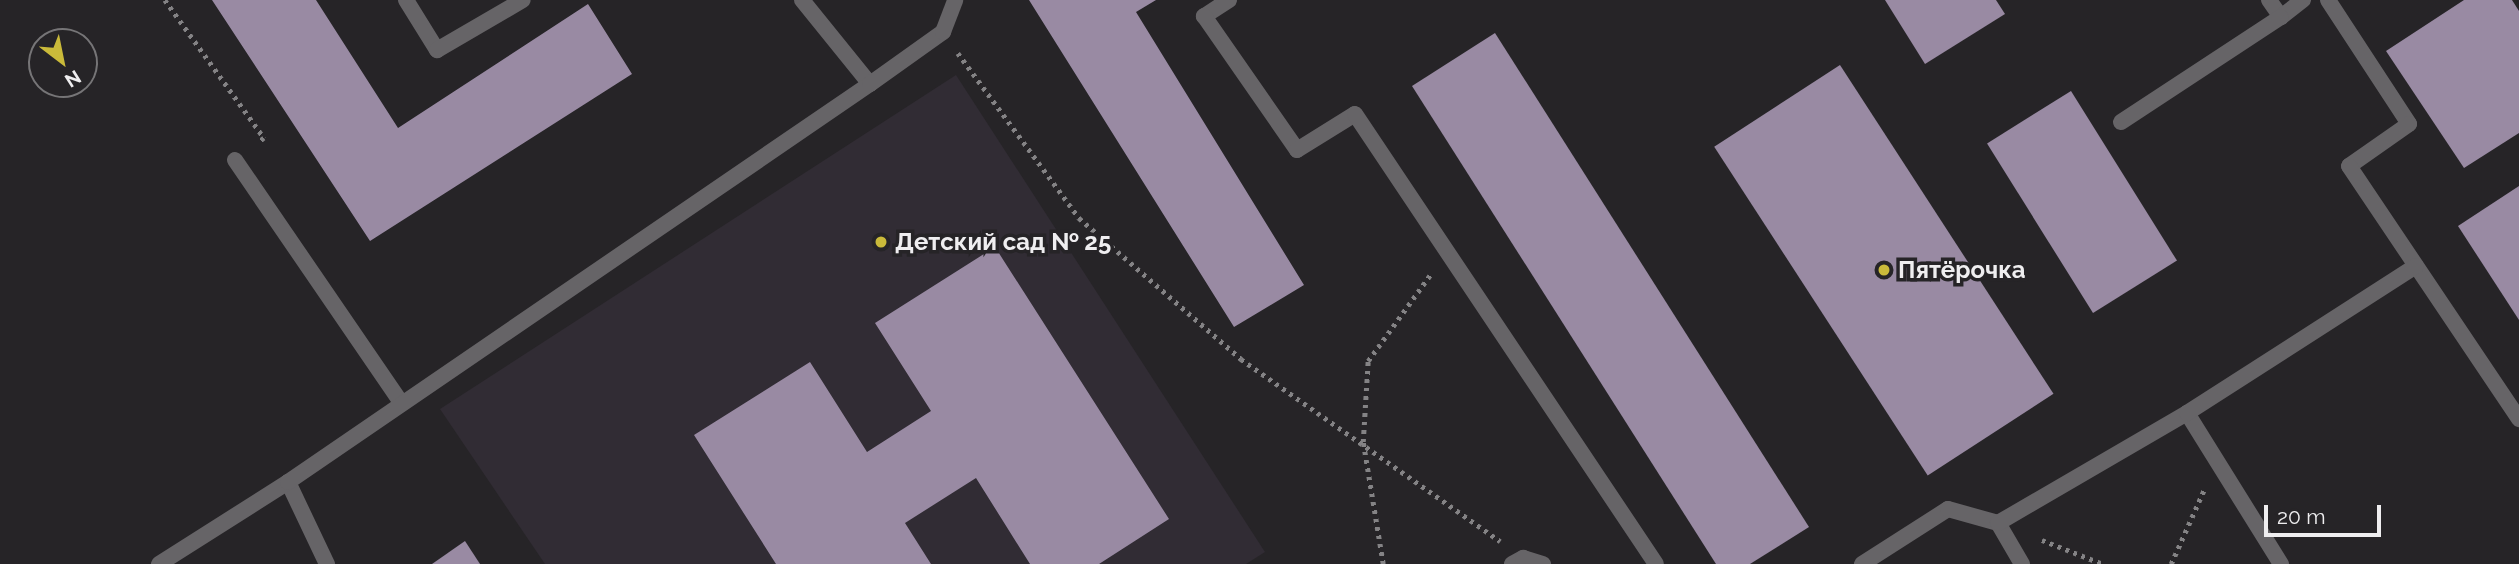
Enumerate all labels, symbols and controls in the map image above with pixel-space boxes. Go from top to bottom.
north arrow [28,28,98,98]
text: N [61,66,85,92]
place label: Детский сад № 25 [895,228,1111,256]
marker: Детский сад № 25 [873,234,889,250]
place label: Пятёрочка [1898,256,2025,284]
marker: Пятёрочка [1876,262,1892,278]
scale bar [2267,490,2384,534]
text: 20 m [2277,504,2325,529]

